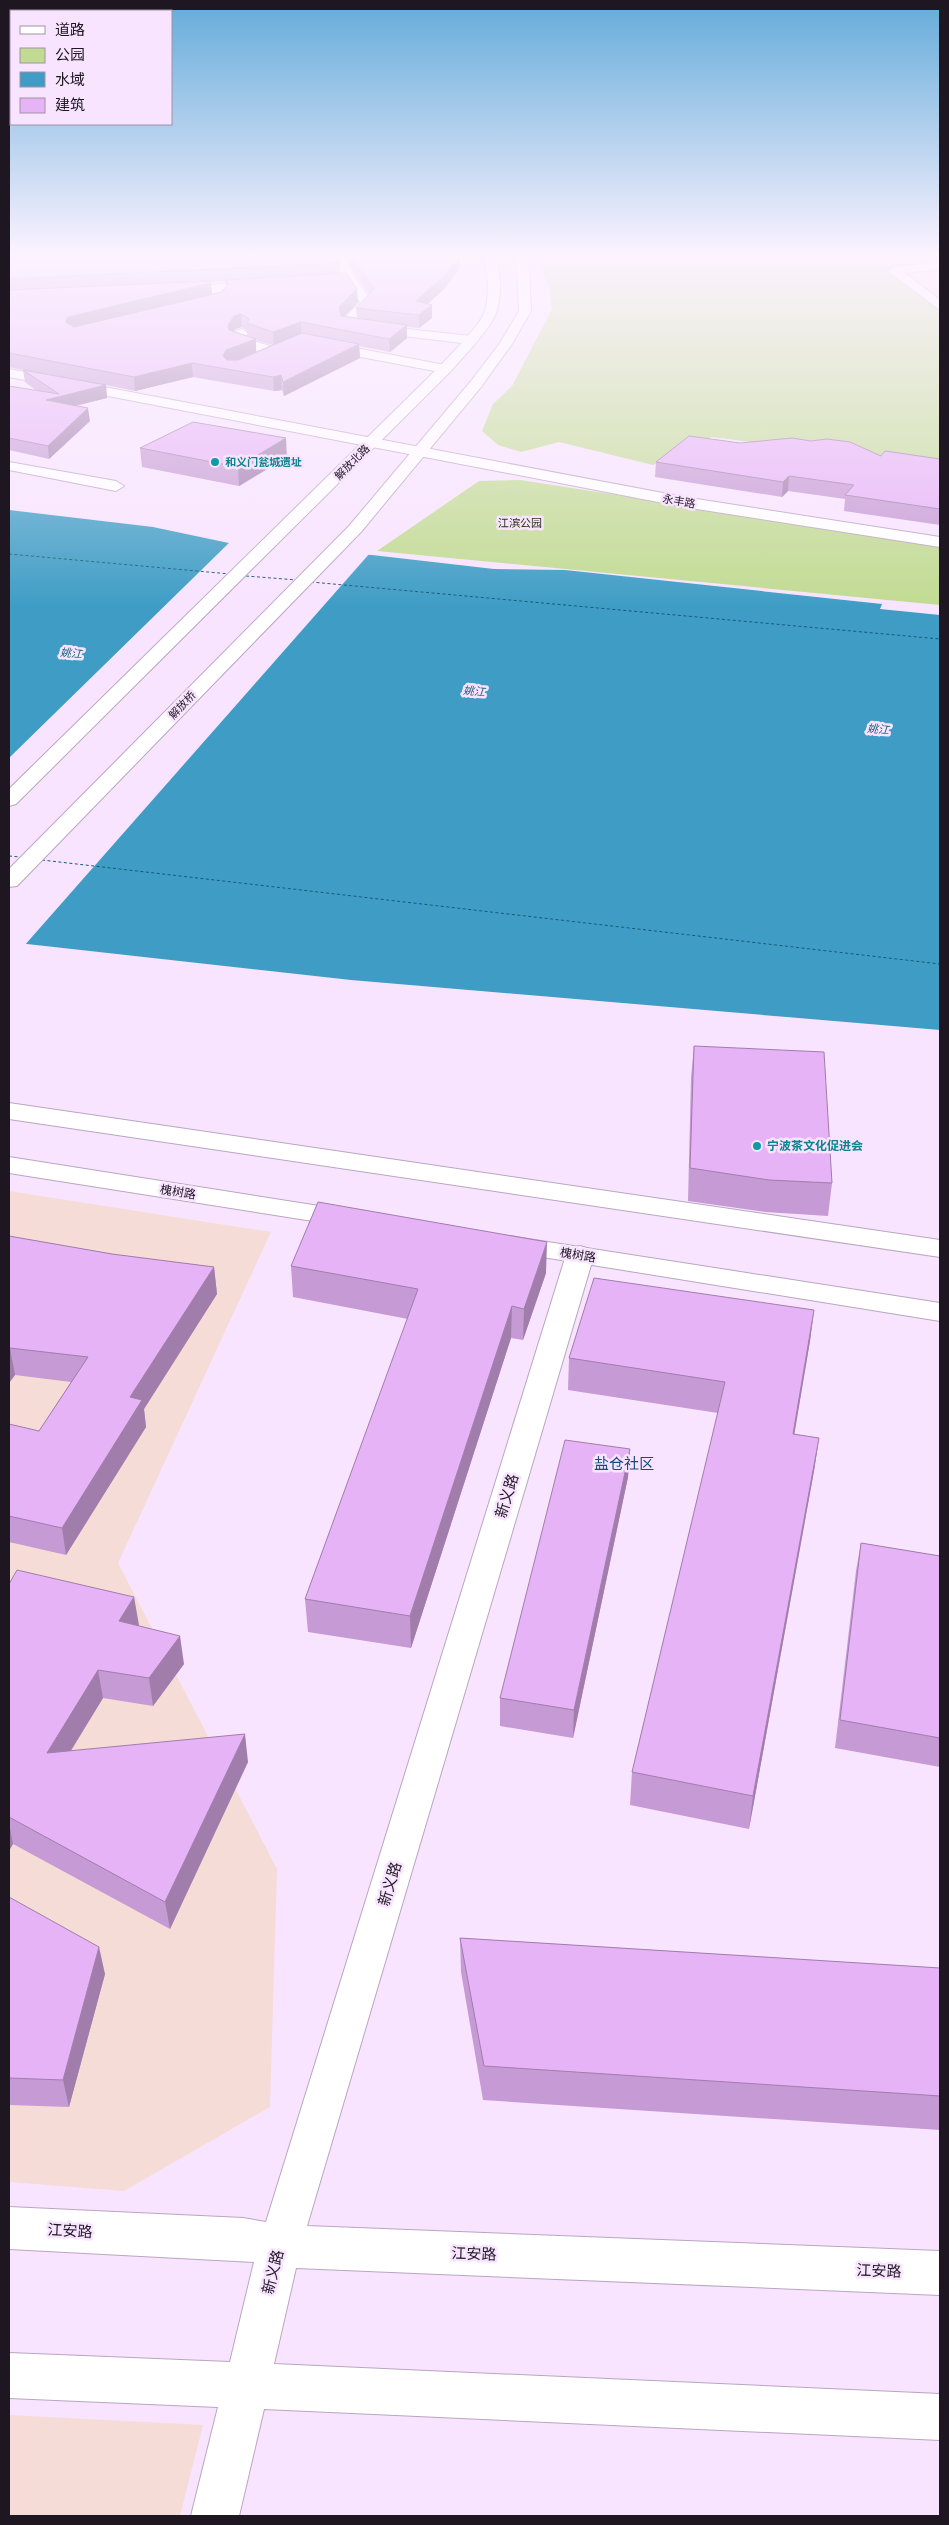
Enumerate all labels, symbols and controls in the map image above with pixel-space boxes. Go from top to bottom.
legend [10,10,172,125]
text: 道路 [55,19,85,39]
text: 公园 [55,44,85,64]
text: 水域 [55,69,85,89]
text: 建筑 [55,94,85,114]
street label: 解放北路 [331,441,373,483]
place label: 和义门瓮城遗址 [225,454,302,469]
marker: 和义门瓮城遗址 [209,456,221,468]
street label: 永丰路 [662,490,697,511]
park label: 江滨公园 [498,515,542,530]
water label: 姚江 [59,644,84,661]
water label: 姚江 [462,682,487,699]
street label: 解放桥 [165,688,198,722]
water label: 姚江 [866,720,891,737]
place label: 宁波茶文化促进会 [767,1137,863,1154]
marker: 宁波茶文化促进会 [751,1140,763,1152]
street label: 槐树路 [159,1180,197,1203]
street label: 槐树路 [559,1243,597,1266]
district label: 盐仓社区 [594,1453,654,1473]
street label: 新义路 [490,1471,522,1520]
street label: 新义路 [373,1859,405,1908]
street label: 江安路 [47,2219,93,2241]
street label: 江安路 [451,2242,497,2264]
street label: 新义路 [257,2247,287,2296]
street label: 江安路 [856,2259,902,2281]

